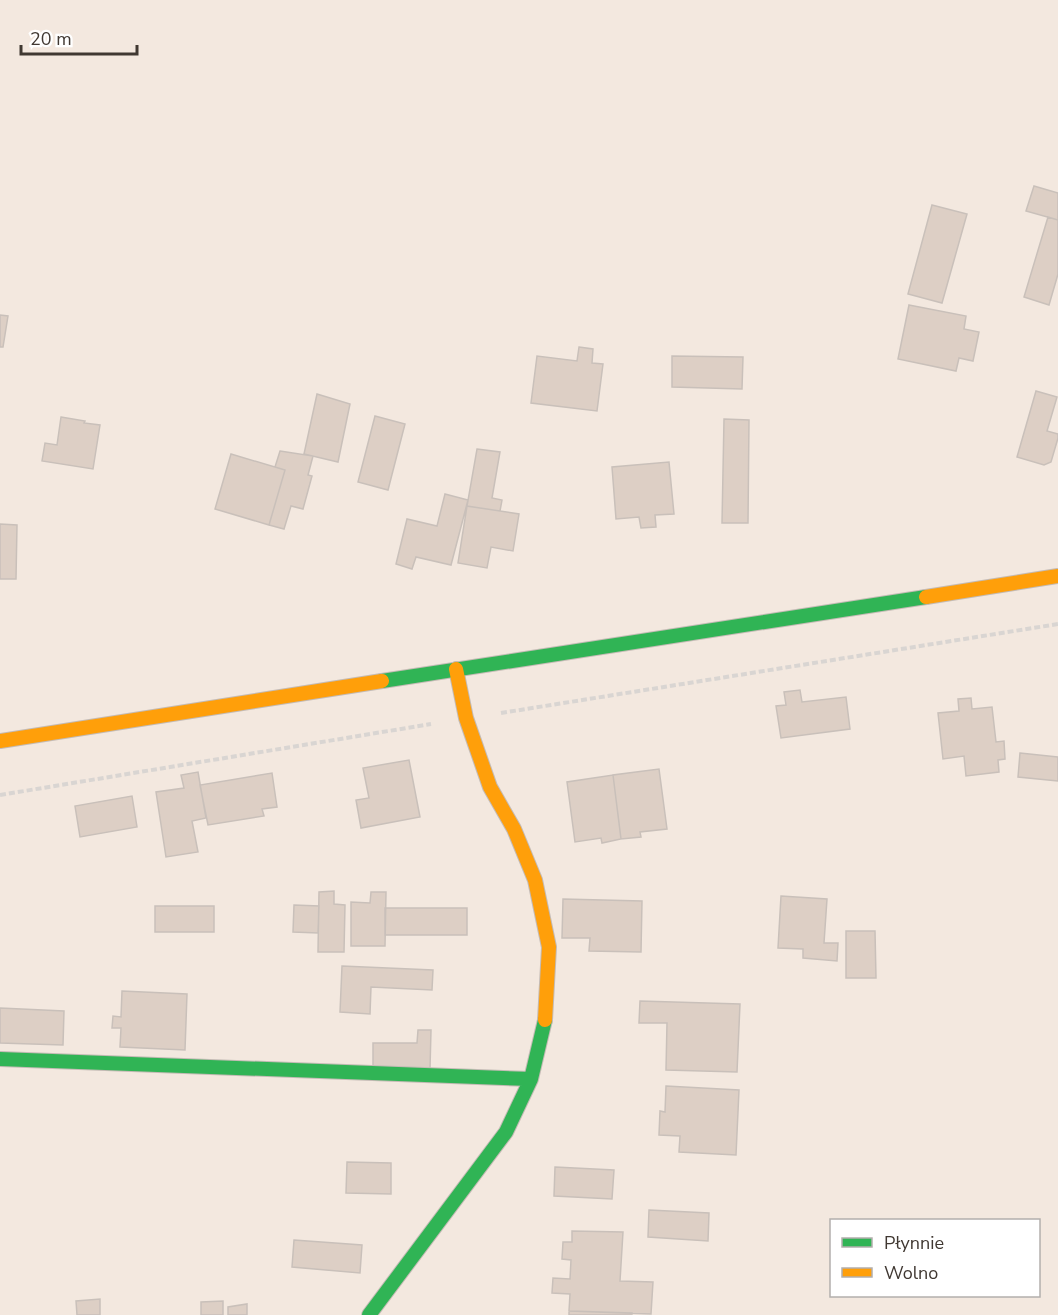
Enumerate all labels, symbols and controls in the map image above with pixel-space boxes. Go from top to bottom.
scale bar [21,18,136,56]
text: 20 m [30,27,72,51]
legend [830,1219,1040,1297]
text: Płynnie [884,1231,944,1255]
text: Wolno [884,1261,938,1285]

